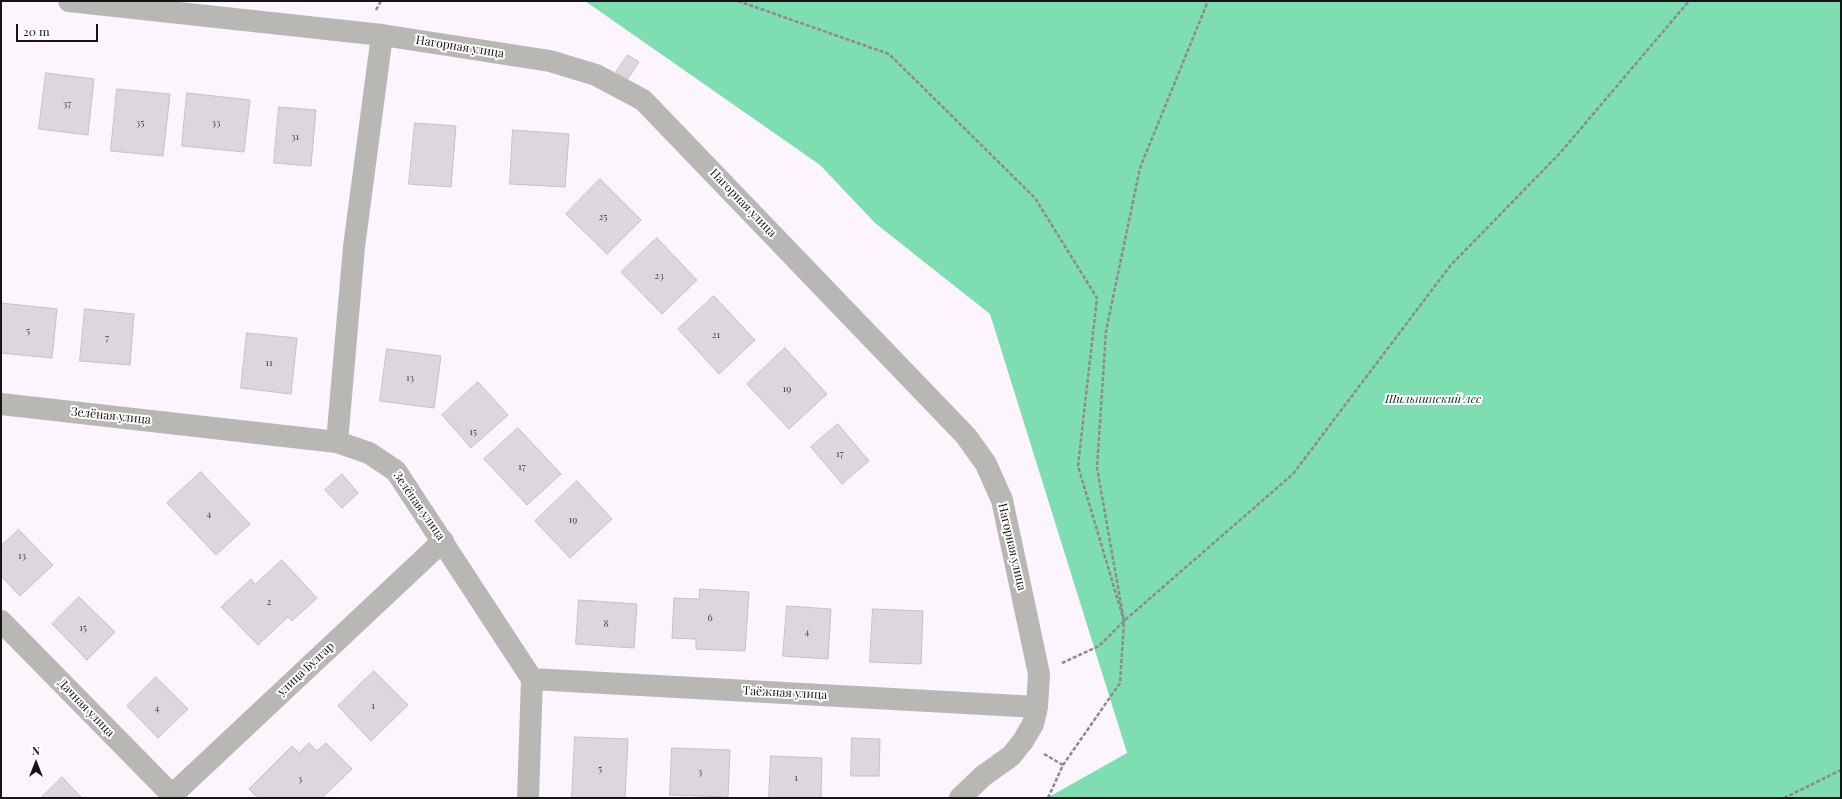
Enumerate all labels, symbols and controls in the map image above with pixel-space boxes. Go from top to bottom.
scale bar [18,16,100,42]
text: 20 m [23,23,50,39]
street label: Нагорная улица [415,33,505,61]
house number: 37 [63,98,71,110]
house number: 35 [136,117,144,129]
house number: 33 [211,117,221,129]
house number: 31 [291,131,299,143]
street label: Нагорная улица [707,166,779,240]
house number: 25 [599,211,607,223]
house number: 23 [654,270,664,282]
house number: 5 [26,325,30,337]
house number: 21 [712,329,720,341]
house number: 7 [105,332,109,344]
house number: 11 [265,357,273,369]
house number: 13 [406,372,414,384]
house number: 19 [783,383,791,395]
park label: Шильнинский лес [1385,392,1481,406]
street label: Зелёная улица [70,405,152,427]
house number: 15 [469,426,477,438]
house number: 17 [836,448,844,460]
house number: 17 [518,461,526,473]
street label: Зелёная улица [390,469,448,543]
street label: Нагорная улица [995,502,1029,592]
house number: 4 [207,508,211,520]
house number: 19 [569,514,577,526]
house number: 13 [18,550,26,562]
house number: 2 [267,596,271,608]
house number: 6 [707,612,713,624]
house number: 8 [603,618,609,630]
house number: 15 [79,622,87,634]
house number: 4 [805,626,809,638]
street label: улица Булгар [275,639,337,699]
street label: Дачная улица [55,676,117,740]
street label: Таёжная улица [742,684,828,702]
house number: 1 [371,700,375,712]
house number: 4 [155,702,159,714]
north arrow [16,743,56,783]
text: N [32,743,40,758]
house number: 5 [598,763,602,775]
house number: 3 [698,766,702,778]
house number: 1 [794,772,798,784]
house number: 3 [298,773,302,785]

